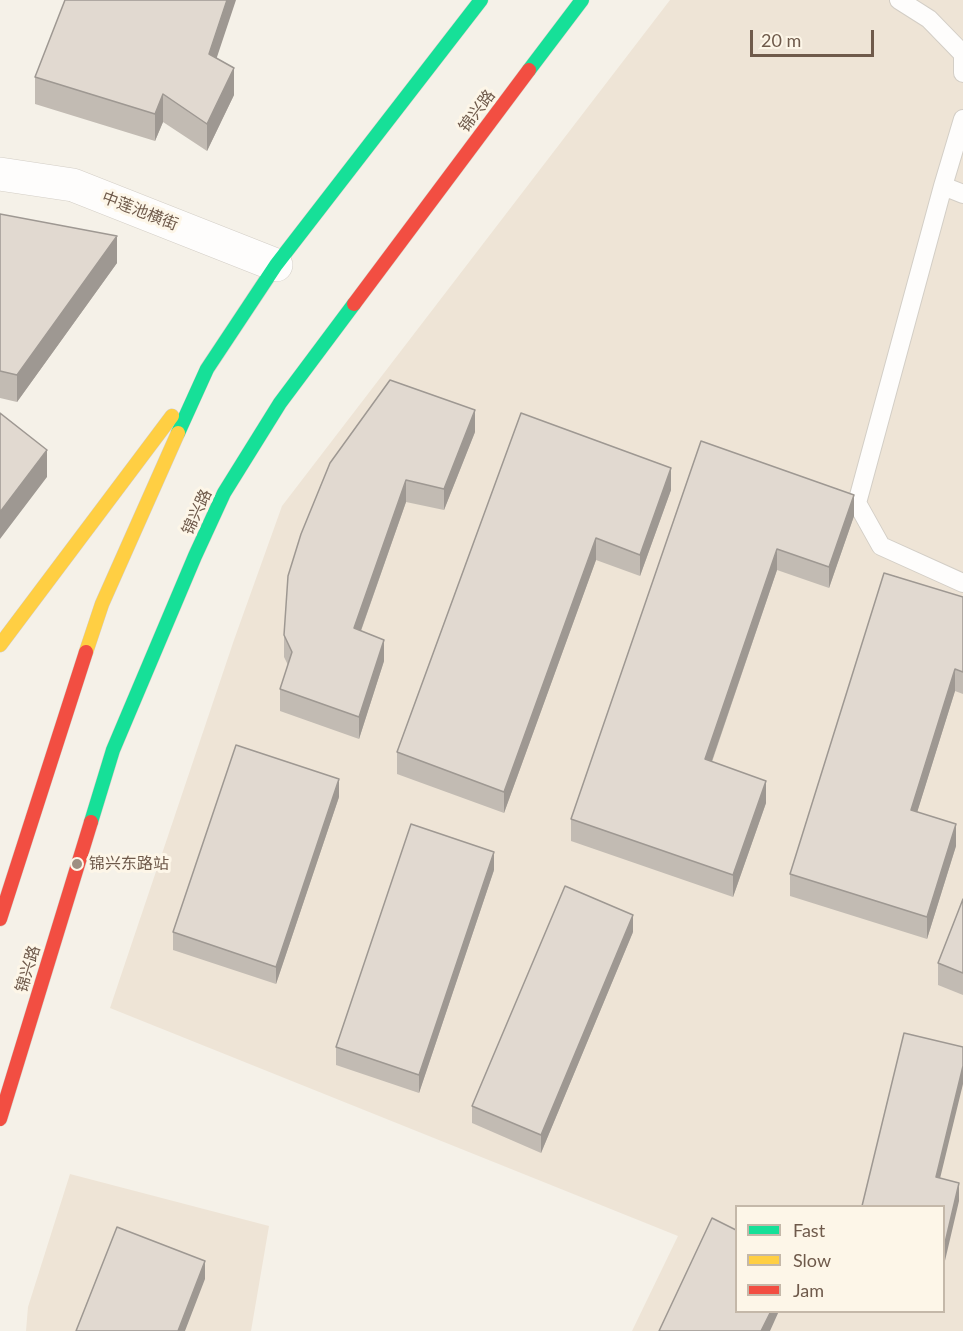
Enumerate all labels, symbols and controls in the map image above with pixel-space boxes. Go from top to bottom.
scale bar [753,18,878,56]
text: 20 m [761,29,801,51]
street label: 锦兴路 [455,86,499,136]
street label: 中莲池横街 [99,188,181,234]
street label: 锦兴路 [178,486,216,538]
place label: 锦兴东路站 [89,854,169,874]
marker: 锦兴东路站 [70,857,84,871]
street label: 锦兴路 [12,943,44,995]
legend [735,1205,945,1313]
text: Fast [793,1219,825,1241]
text: Slow [793,1249,831,1271]
text: Jam [793,1279,824,1301]

